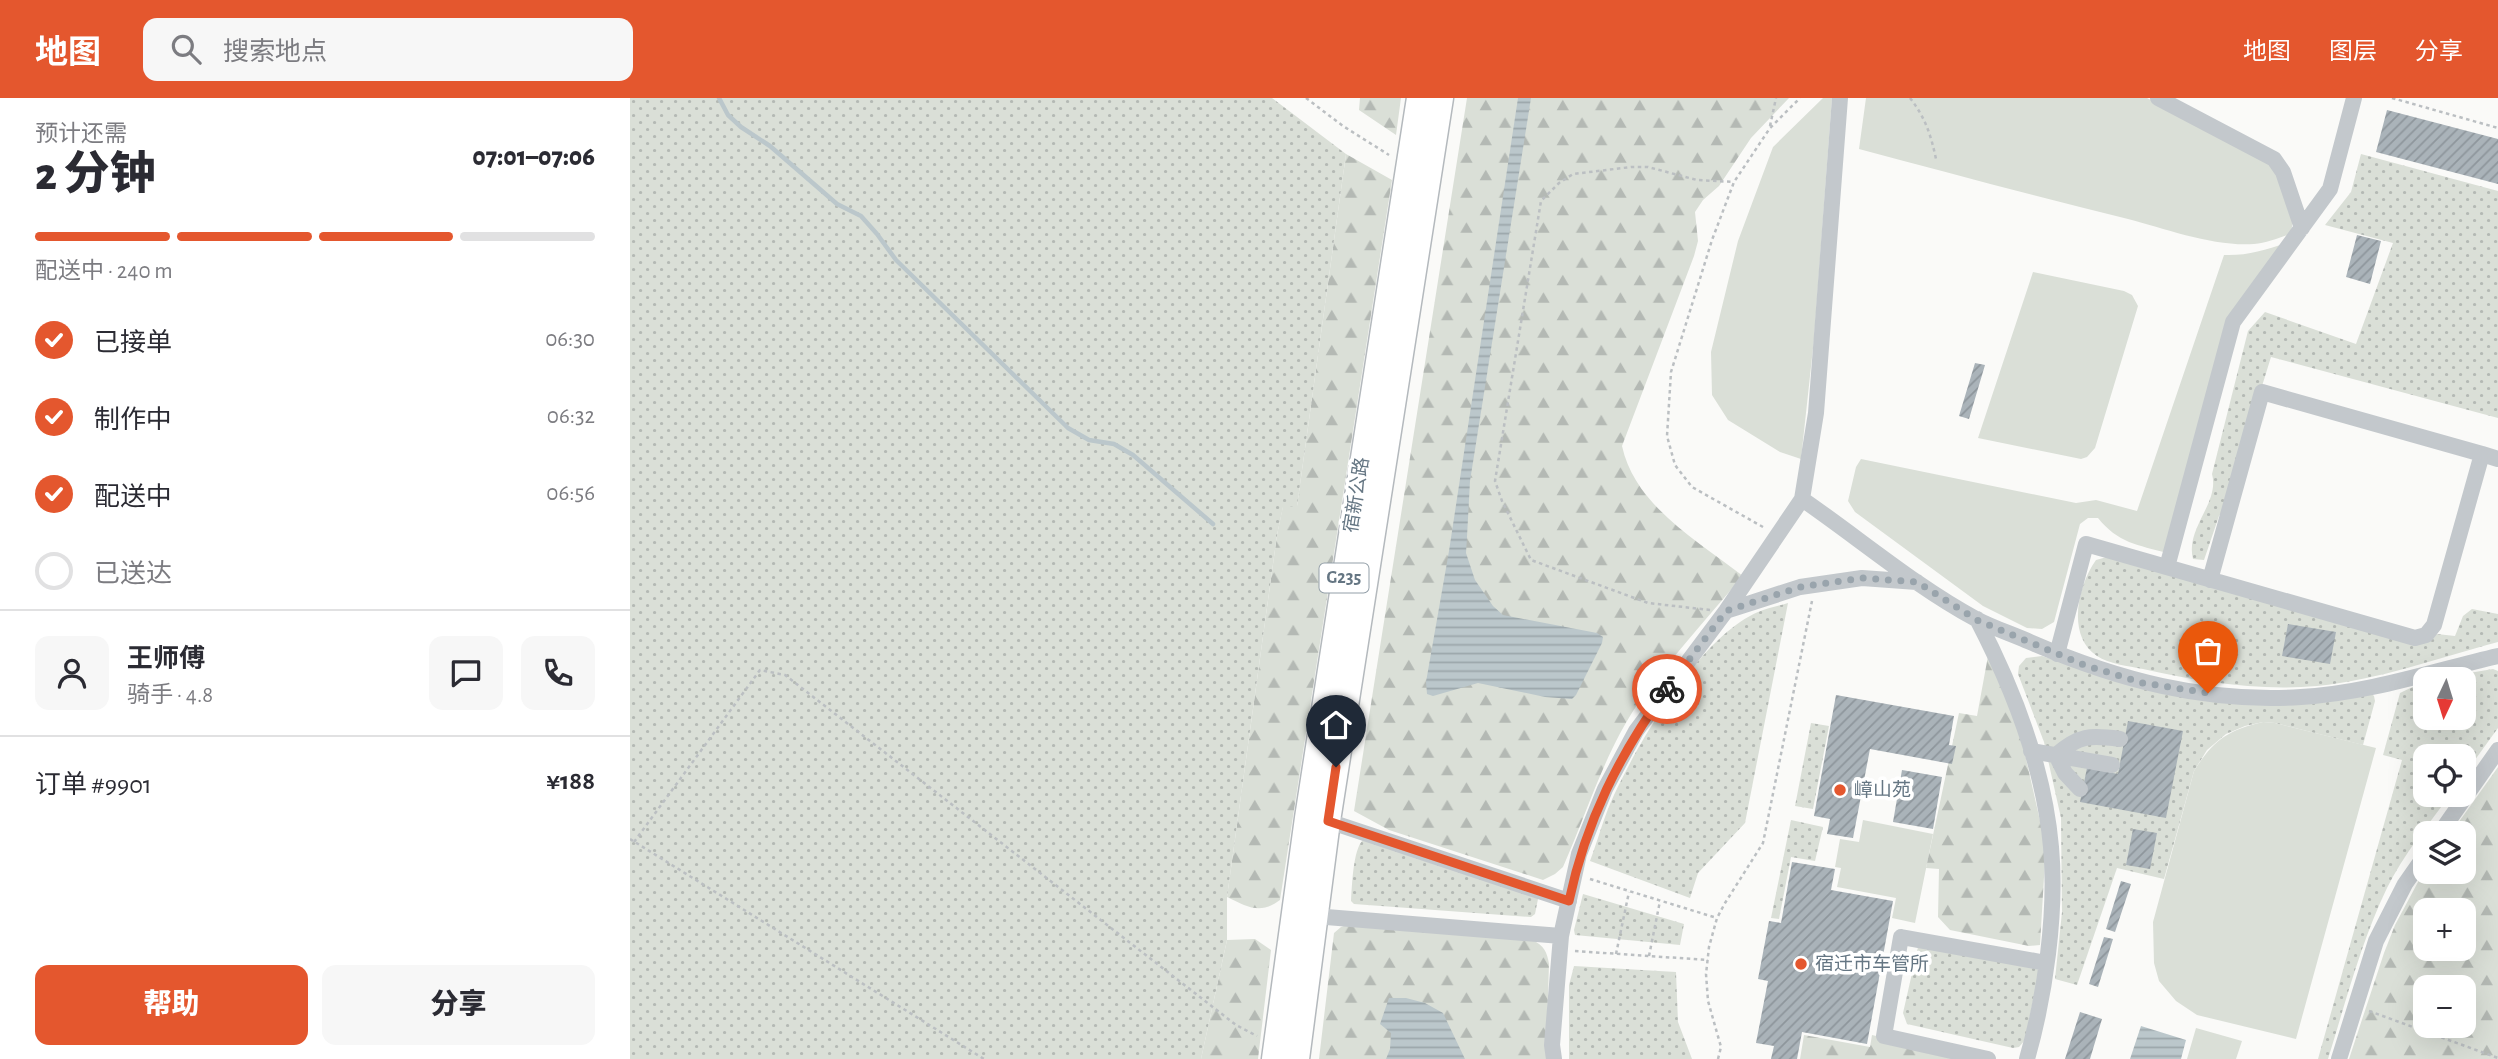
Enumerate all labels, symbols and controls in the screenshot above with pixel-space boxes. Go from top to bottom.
search box [143,18,633,81]
icon: search [167,30,205,68]
text: 地图 [35,37,101,70]
text: 搜索地点 [223,39,327,65]
text: 地图 [2243,40,2291,64]
text: 图层 [2329,40,2377,64]
text: 分享 [2415,40,2463,64]
text: 预计还需 [35,123,127,146]
text: 07:01–07:06 [472,144,595,170]
text: 2 分钟 [35,152,156,198]
text: 配送中 · 240 m [35,260,173,283]
icon: check [35,321,73,359]
text: 06:30 [545,328,595,351]
text: 已接单 [94,330,172,356]
icon: check [35,398,73,436]
text: 06:32 [547,405,595,428]
text: 制作中 [94,407,172,433]
street label: 宿新公路 [1340,456,1372,534]
icon: check [35,475,73,513]
text: 06:56 [546,482,595,505]
text: 配送中 [94,484,172,510]
text: 已送达 [94,561,172,587]
road number: G235 [1320,564,1368,592]
pin [2178,621,2238,693]
icon: bag [2189,632,2227,670]
button: person [35,636,109,710]
button: chat [429,636,503,710]
button: phone [521,636,595,710]
text: 王师傅 [127,646,205,672]
courier [1632,654,1702,724]
north arrow [2413,667,2476,730]
map controls [2413,667,2476,1038]
icon: bike [1648,670,1686,708]
text: 骑手 · 4.8 [127,684,213,707]
pin [1306,695,1366,767]
icon: home [1317,706,1355,744]
button: locate [2413,744,2476,807]
text: ¥188 [546,768,595,794]
text: 订单 #9901 [35,772,152,798]
place label: 嶂山苑 [1854,780,1911,800]
marker: 嶂山苑 [1832,782,1848,798]
button: layers [2413,821,2476,884]
button: + [2413,898,2476,961]
place label: 宿迁市车管所 [1815,953,1929,974]
marker: 宿迁市车管所 [1793,956,1809,972]
button: 帮助 [35,965,308,1045]
button: 分享 [322,965,595,1045]
button: − [2413,975,2476,1038]

